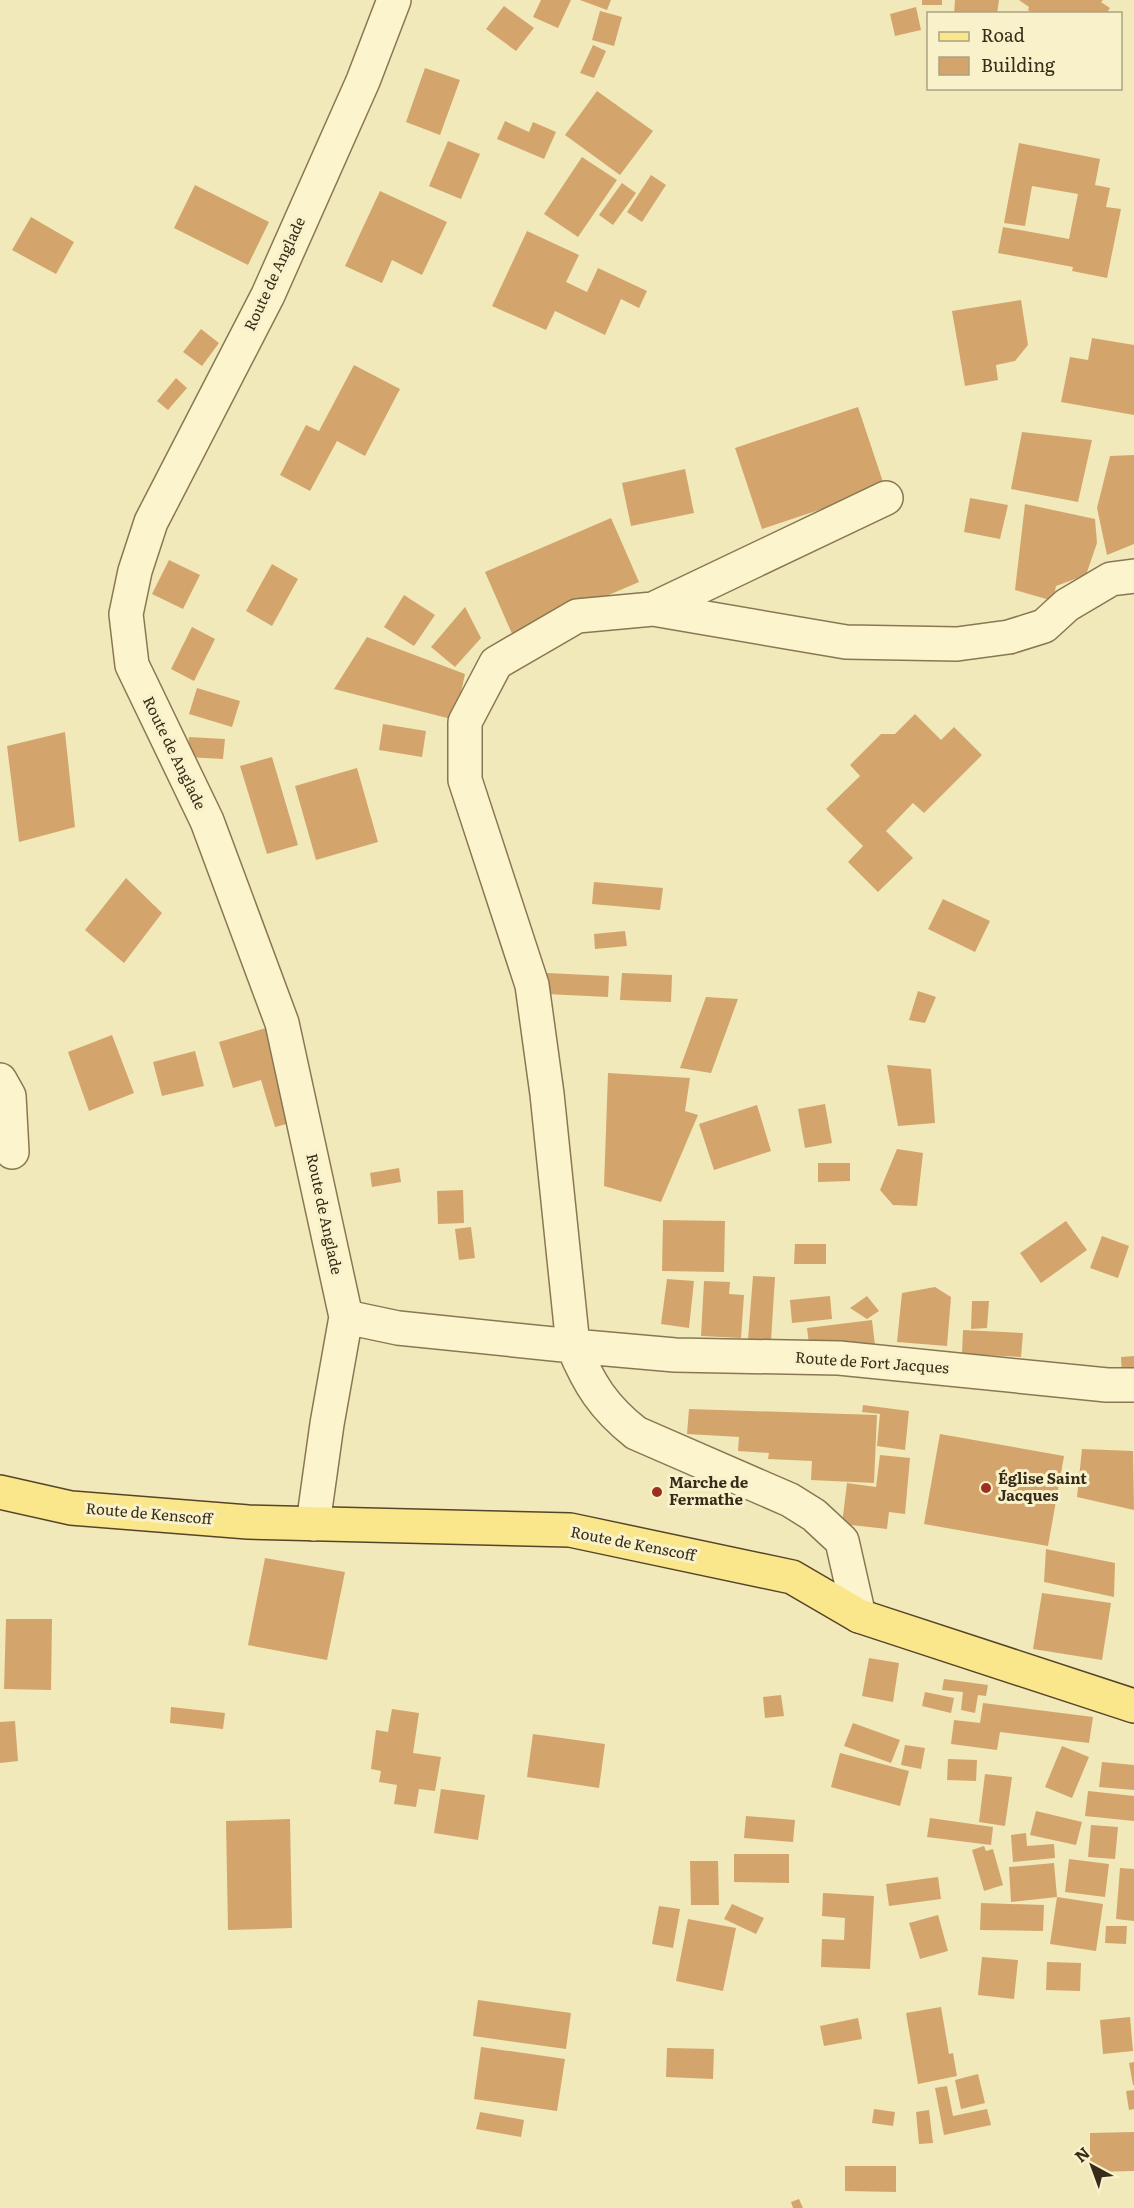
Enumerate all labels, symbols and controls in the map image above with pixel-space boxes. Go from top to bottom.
legend [927,12,1122,90]
text: Road [981,21,1025,48]
text: Building [981,51,1056,78]
street label: Route de Anglade [237,212,310,334]
street label: Route de Anglade [138,692,213,813]
street label: Route de Anglade [301,1151,350,1277]
street label: Route de Fort Jacques [794,1345,950,1378]
place label: Église Saint Jacques [998,1466,1087,1506]
place label: Marche de Fermathe [669,1470,749,1510]
marker: Église Saint Jacques [979,1481,993,1495]
marker: Marche de Fermathe [650,1485,664,1499]
street label: Route de Kenscoff [85,1496,215,1530]
street label: Route de Kenscoff [569,1519,699,1566]
north arrow [1062,2136,1122,2196]
text: N [1069,2140,1094,2167]

